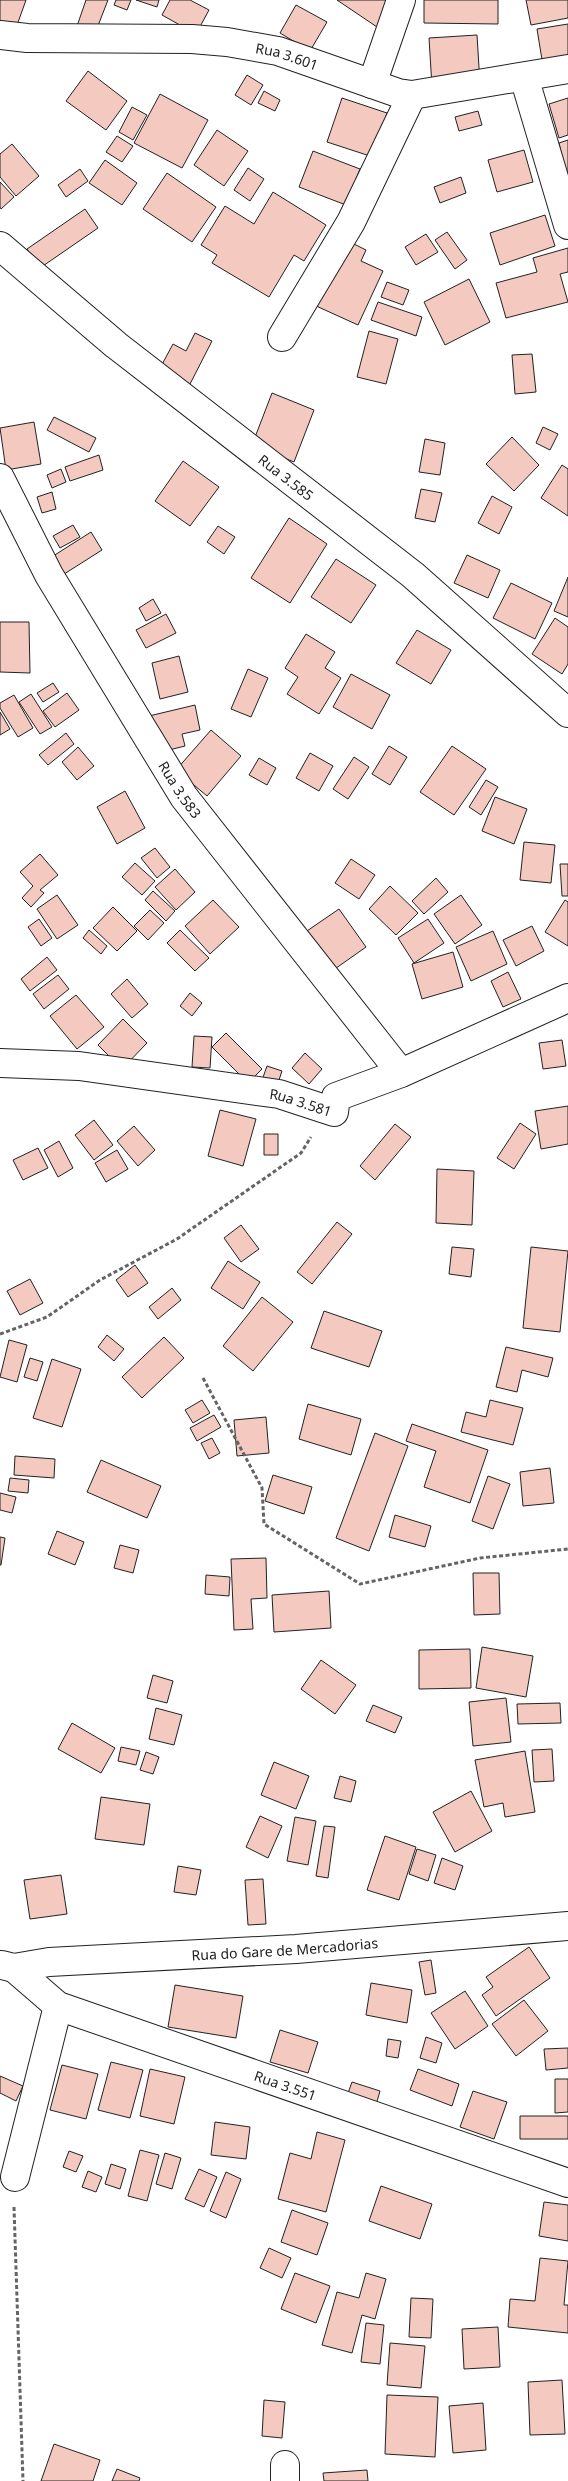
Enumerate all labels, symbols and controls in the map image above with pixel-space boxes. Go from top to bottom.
street label: Rua 3.601 [254,38,321,74]
street label: Rua 3.585 [255,450,318,504]
street label: Rua 3.583 [155,757,206,822]
street label: Rua 3.581 [268,1083,335,1120]
street label: Rua do Gare de Mercadorias [191,1933,379,1964]
street label: Rua 3.551 [252,2065,319,2105]

